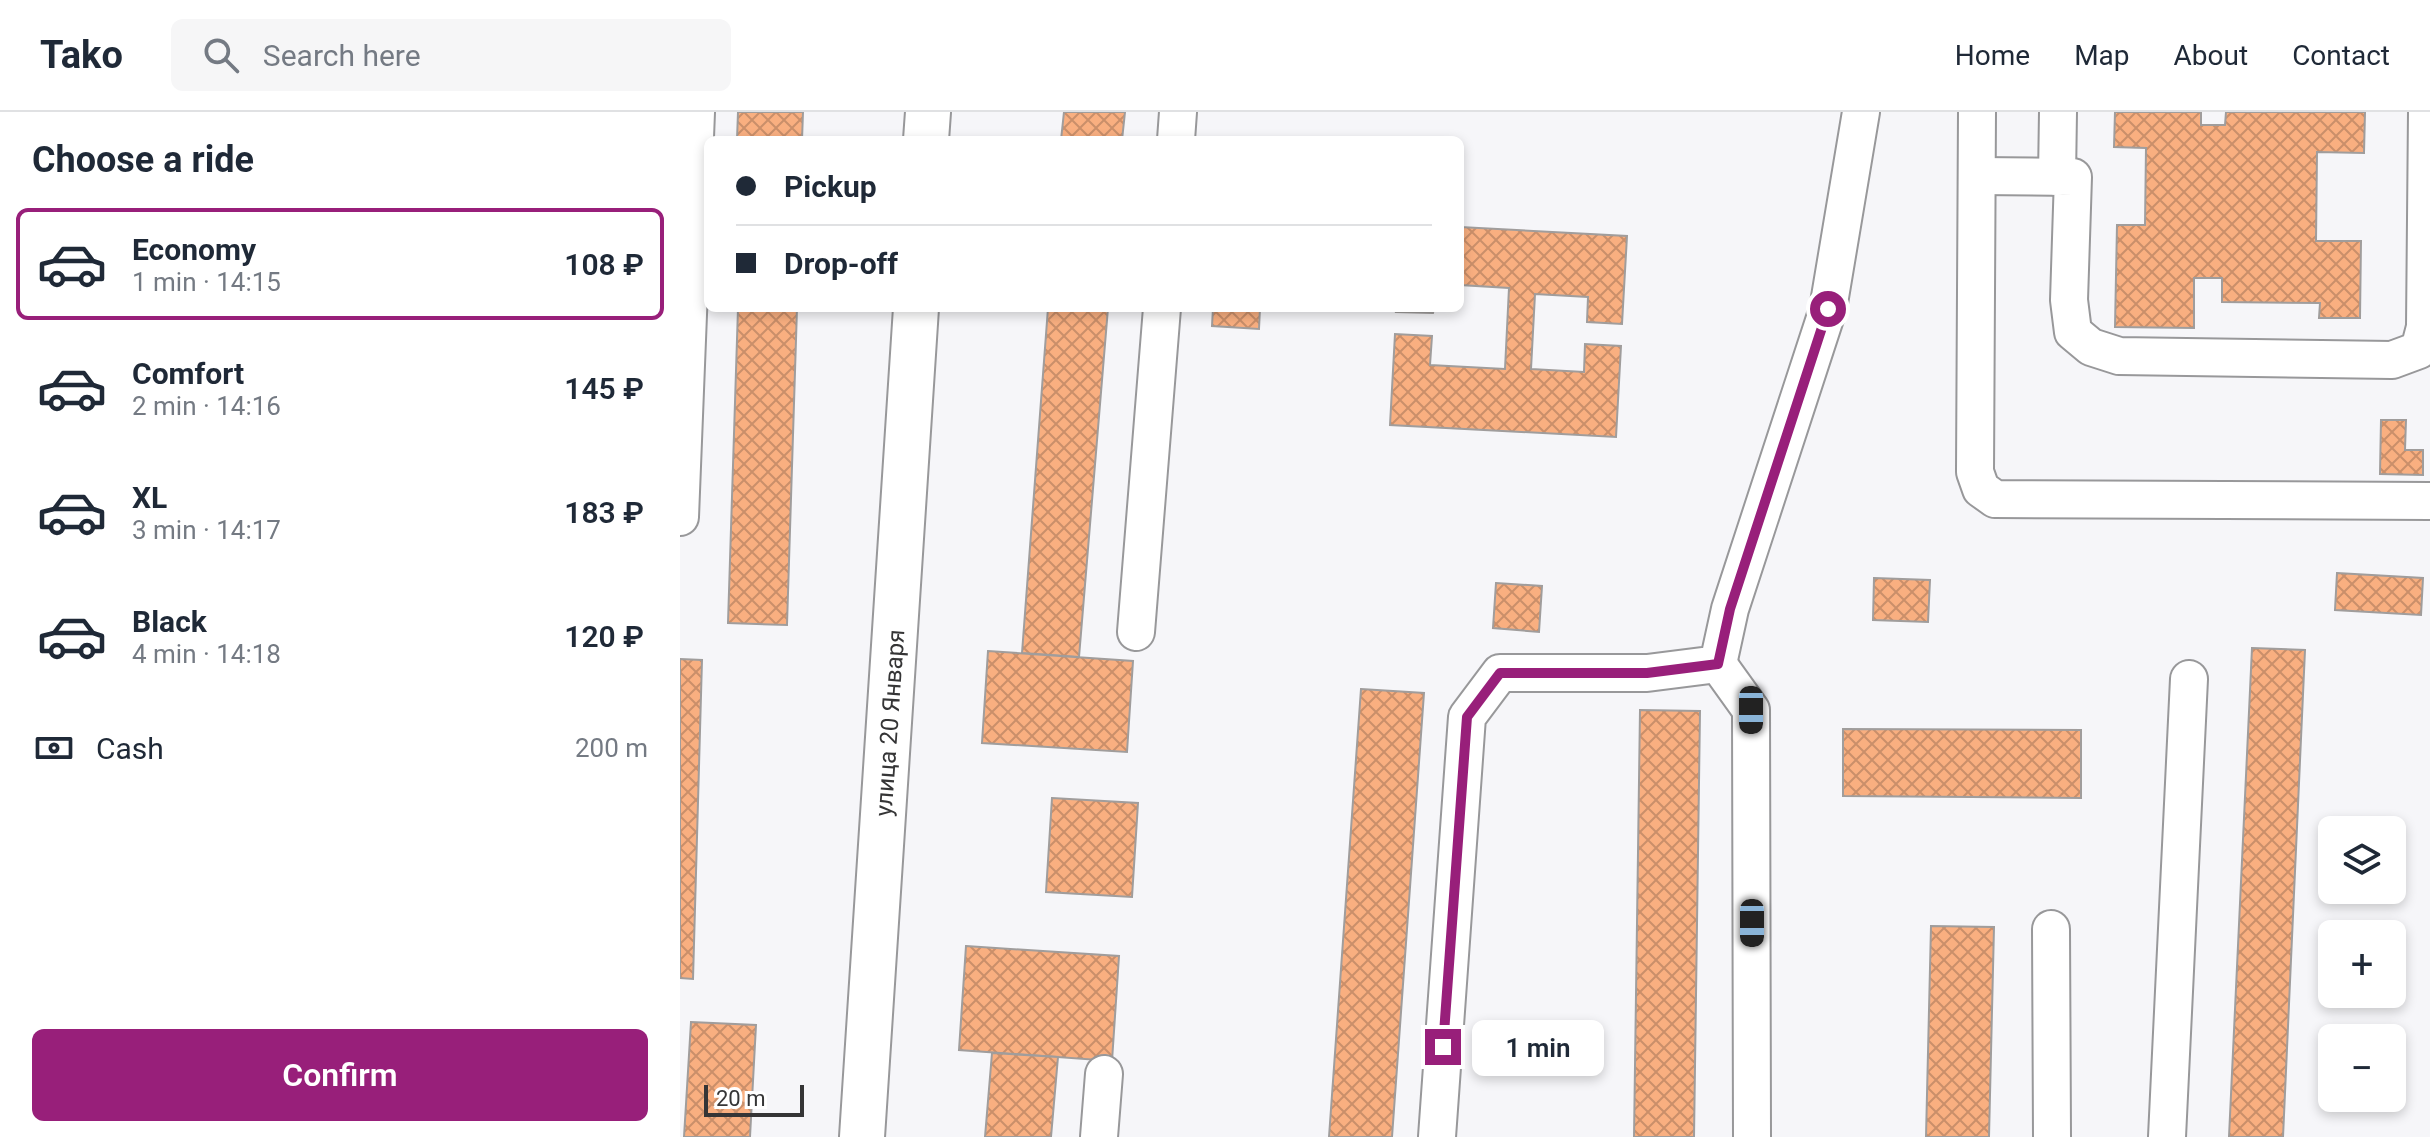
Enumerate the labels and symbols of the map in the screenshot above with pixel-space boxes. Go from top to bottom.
route start [1810,291,1846,327]
street label: улица 20 Января [870,629,910,817]
car [1739,686,1763,734]
car [1740,899,1764,947]
callout: 1 min [1471,1019,1603,1075]
route end [1425,1029,1461,1065]
scale bar [704,1081,804,1117]

